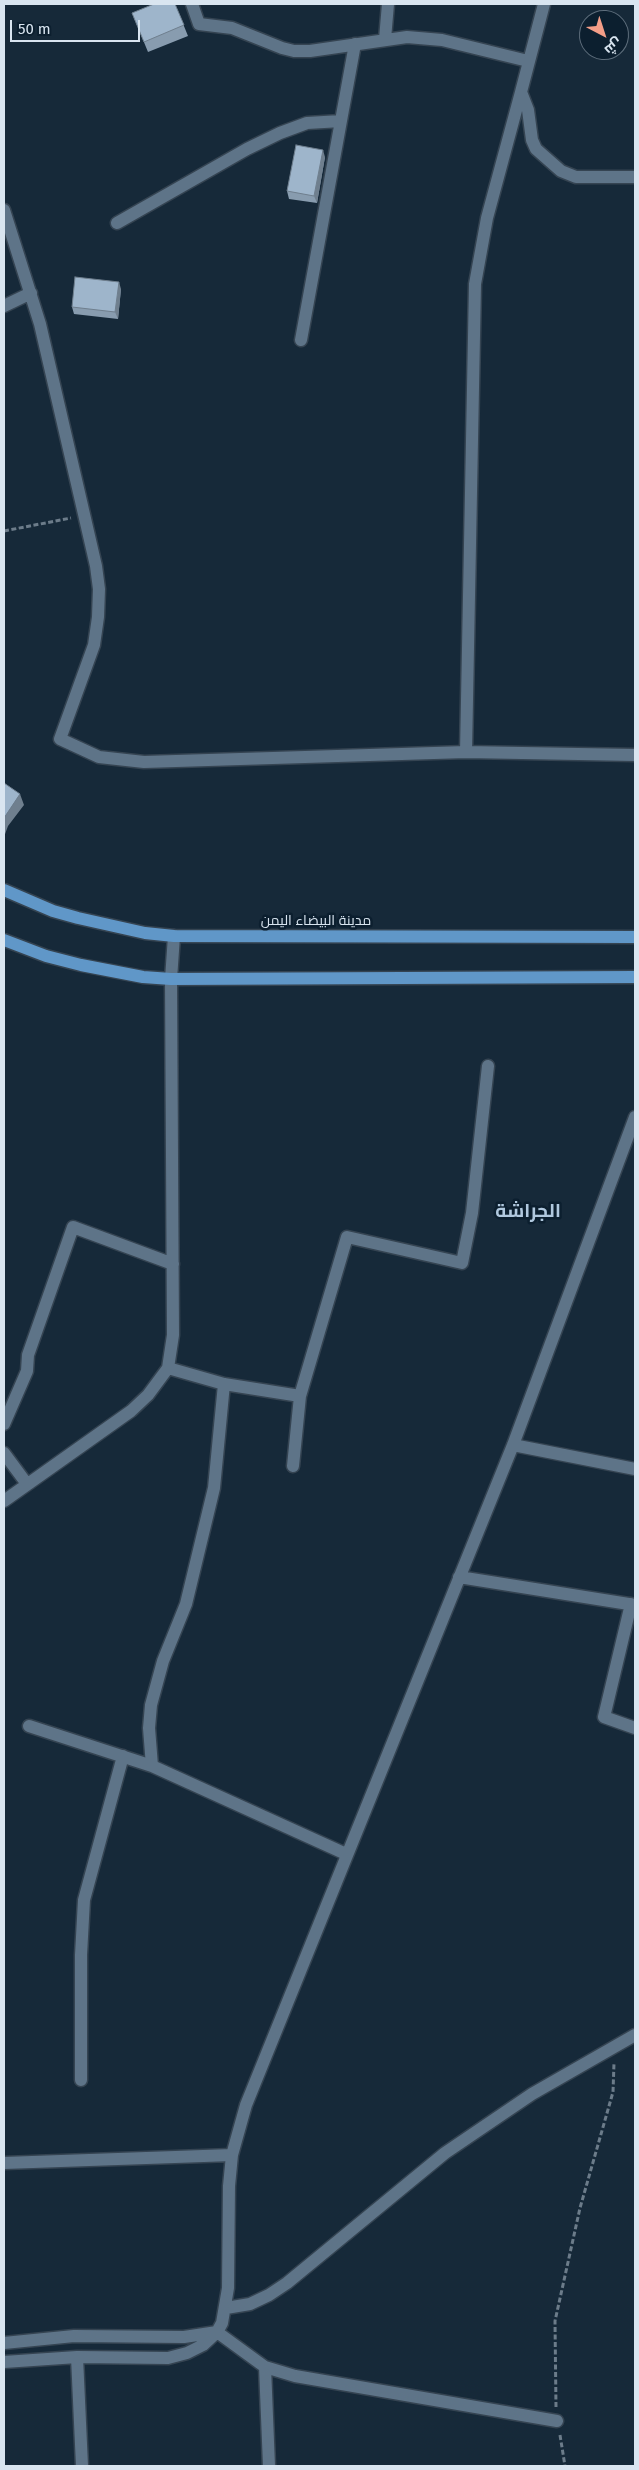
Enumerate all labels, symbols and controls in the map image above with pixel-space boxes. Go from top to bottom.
scale bar [12,10,142,42]
north arrow [579,10,629,60]
text: 50 m [18,20,51,38]
text: ش [601,34,626,58]
street label: مدينة البيضاء اليمن [261,913,371,929]
district label: الجراشة [495,1201,561,1223]

